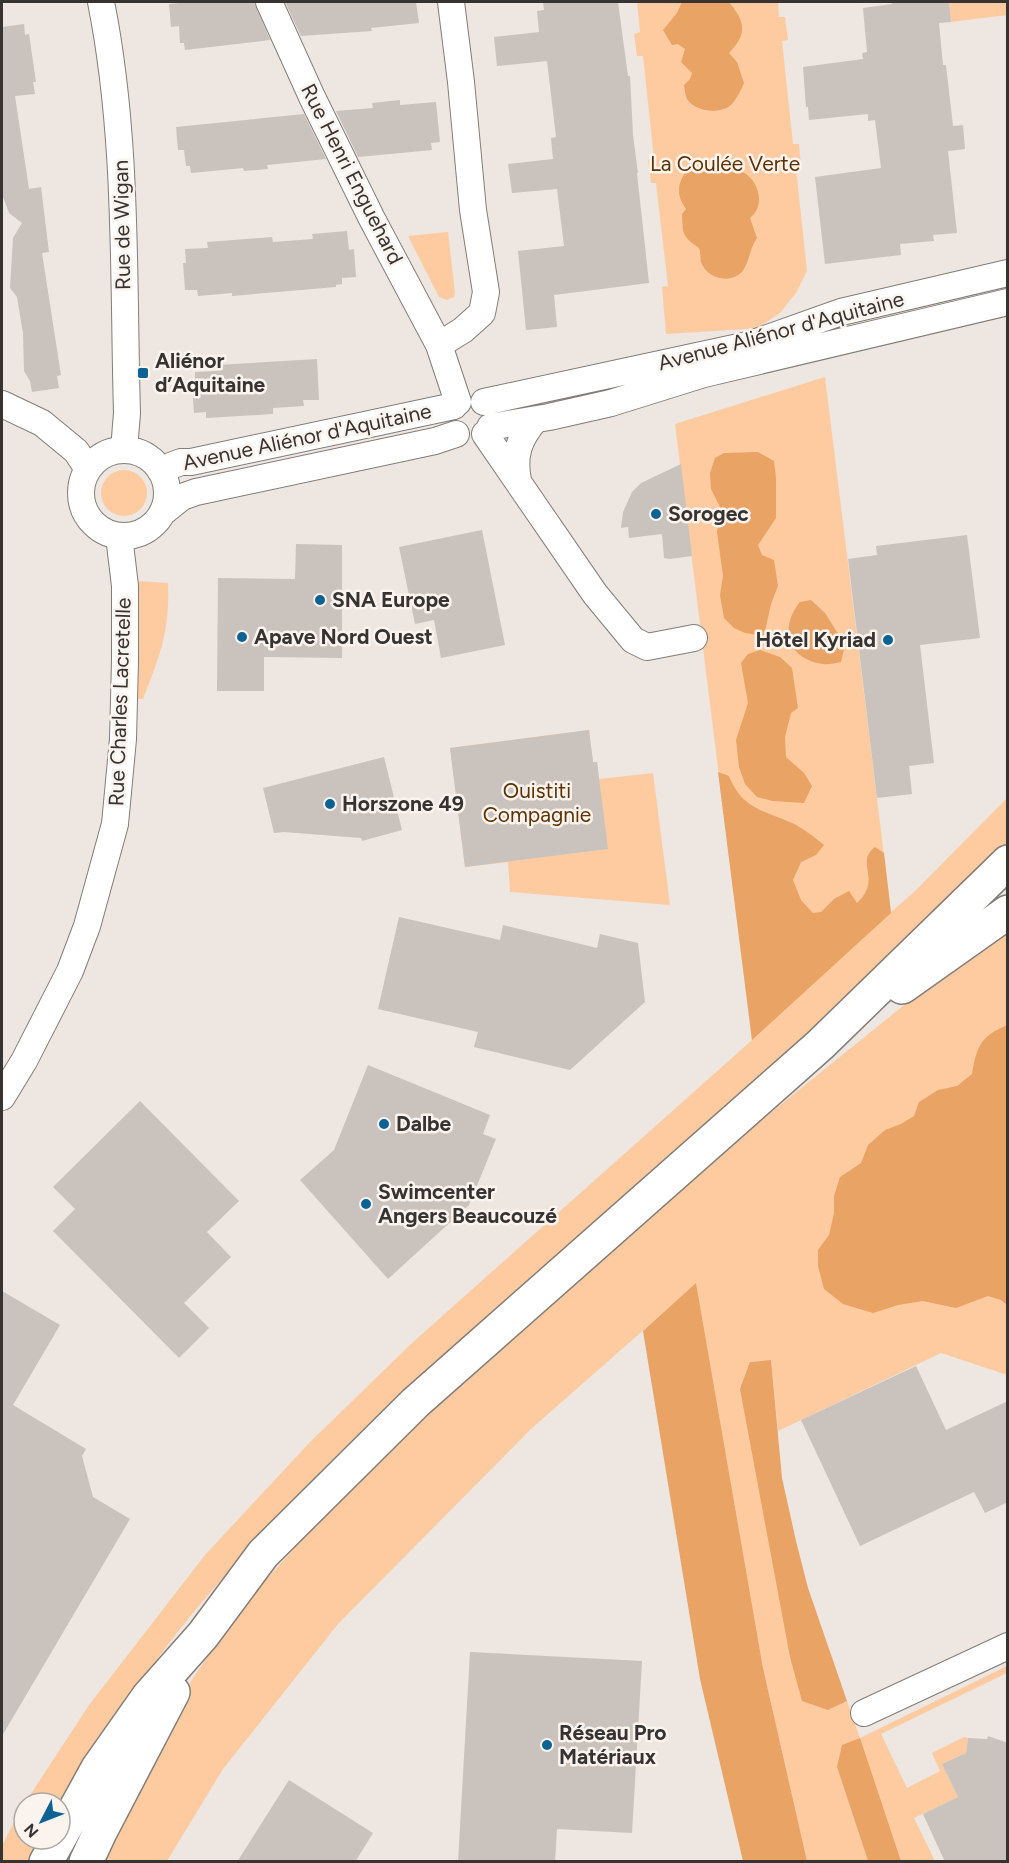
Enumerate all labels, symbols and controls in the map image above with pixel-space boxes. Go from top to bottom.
street label: Rue Henri Enguehard [296,79,409,268]
park label: La Coulée Verte [650,151,800,176]
street label: Rue de Wigan [108,160,135,290]
street label: Avenue Aliénor d'Aquitaine [655,286,907,375]
place label: Aliénor d’Aquitaine [155,348,266,397]
marker: Aliénor d’Aquitaine [136,366,150,380]
street label: Avenue Aliénor d'Aquitaine [180,398,433,475]
place label: Sorogec [668,501,749,526]
marker: Sorogec [649,507,663,521]
place label: SNA Europe [332,587,450,612]
marker: SNA Europe [313,593,327,607]
street label: Rue Charles Lacretelle [103,597,136,807]
place label: Apave Nord Ouest [254,624,433,649]
place label: Hôtel Kyriad [755,627,876,652]
marker: Apave Nord Ouest [235,630,249,644]
marker: Hôtel Kyriad [881,633,895,647]
park label: Ouistiti Compagnie [483,778,591,827]
place label: Horszone 49 [342,791,464,816]
marker: Horszone 49 [323,797,337,811]
place label: Dalbe [396,1111,452,1136]
marker: Dalbe [377,1117,391,1131]
place label: Swimcenter Angers Beaucouzé [378,1179,557,1228]
marker: Swimcenter Angers Beaucouzé [359,1197,373,1211]
place label: Réseau Pro Matériaux [559,1720,667,1769]
marker: Réseau Pro Matériaux [540,1738,554,1752]
north arrow [12,1791,72,1851]
text: N [20,1820,42,1842]

